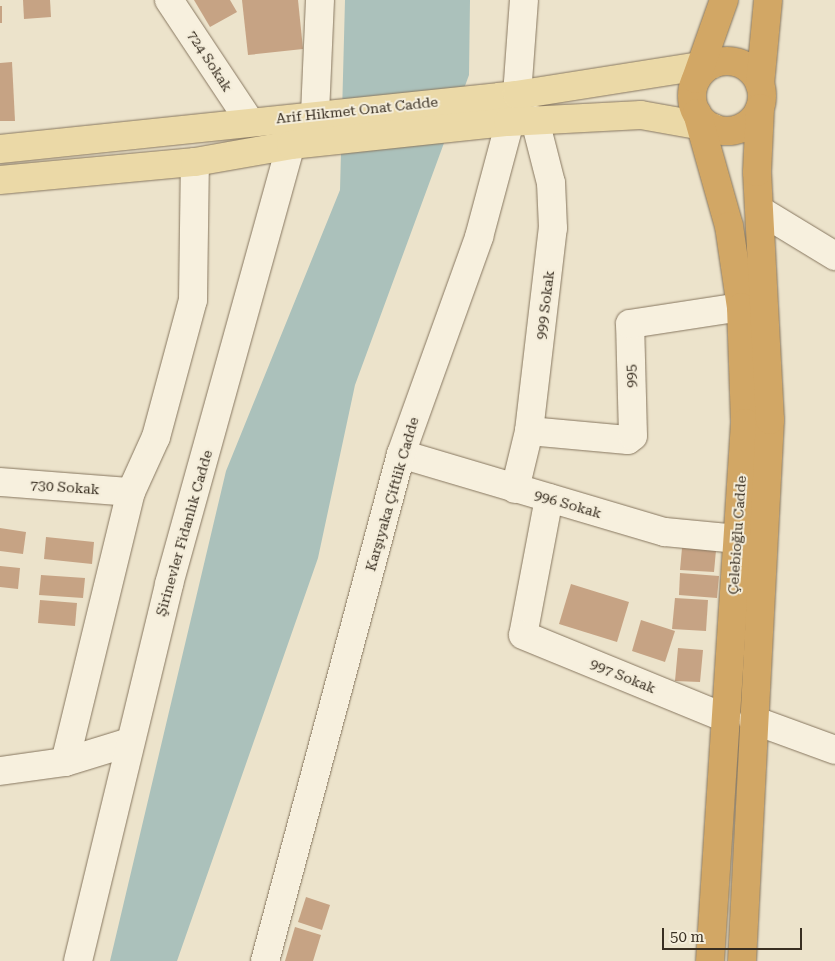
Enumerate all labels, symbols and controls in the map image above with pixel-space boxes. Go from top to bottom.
street label: 724 Sokak [184,27,236,95]
street label: Arif Hikmet Onat Cadde [275,93,439,127]
street label: 999 Sokak [532,270,558,340]
street label: 995 [622,364,640,388]
street label: Karşıyaka Çiftlik Cadde [362,415,422,573]
street label: Şirinevler Fidanlık Cadde [152,448,216,618]
street label: Çelebioğlu Cadde [724,475,750,595]
street label: 730 Sokak [30,476,100,498]
street label: 996 Sokak [532,486,604,522]
street label: 997 Sokak [588,655,658,697]
scale bar [665,918,805,950]
text: 50 m [670,928,704,946]

